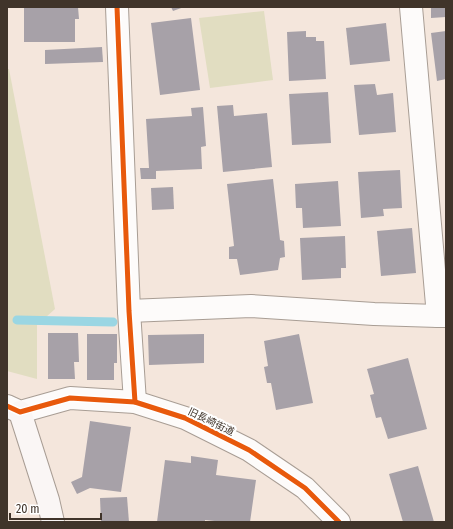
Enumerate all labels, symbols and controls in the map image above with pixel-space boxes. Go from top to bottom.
street label: 旧長崎街道 [186,406,236,438]
scale bar [10,495,101,521]
text: 20 m [16,502,40,516]

